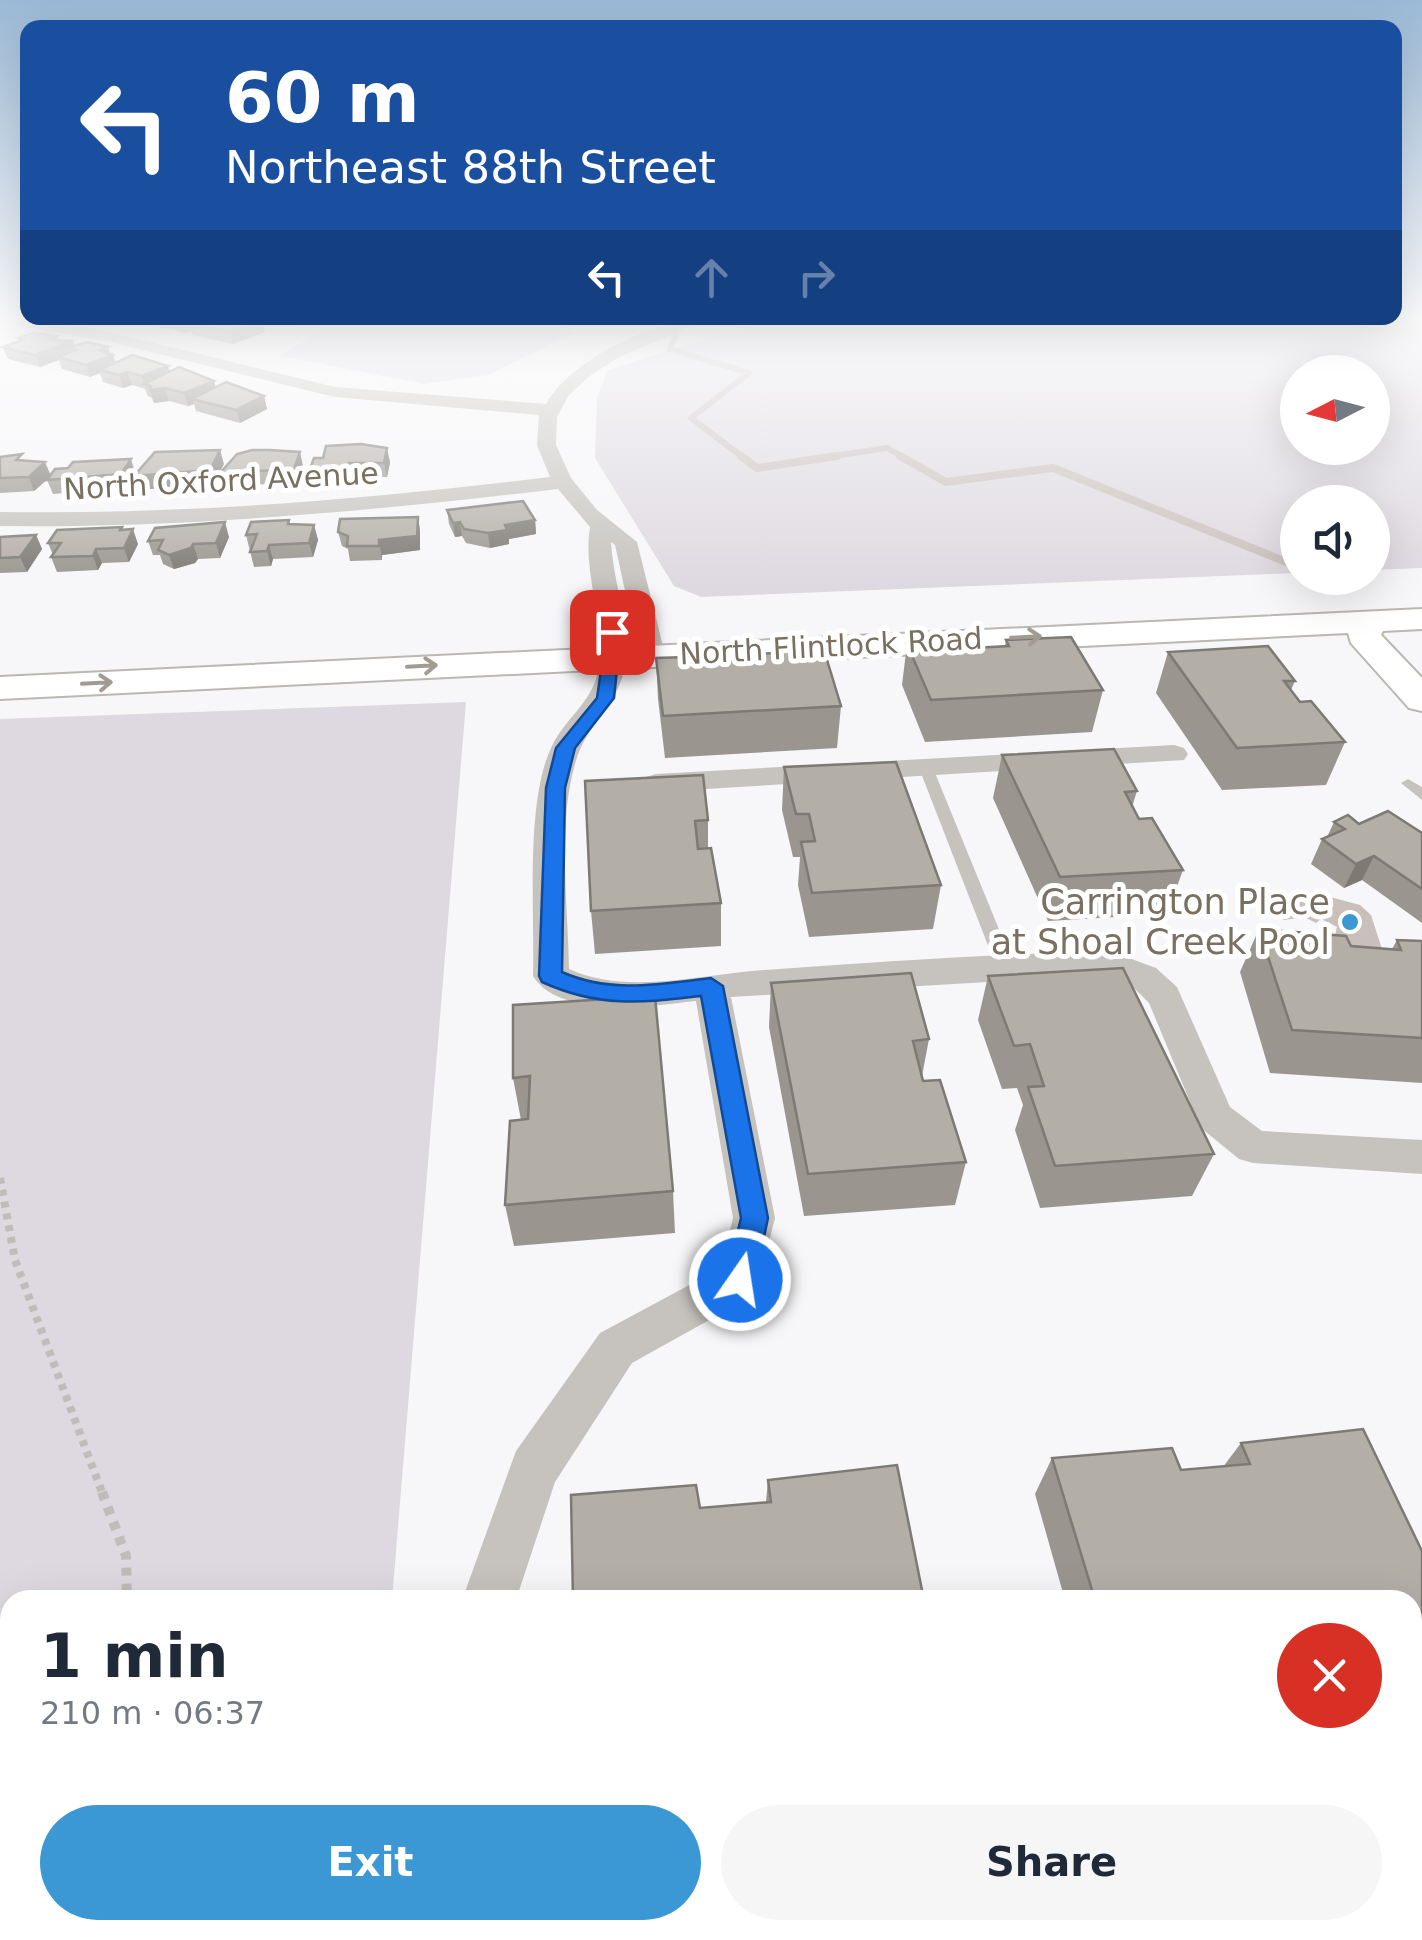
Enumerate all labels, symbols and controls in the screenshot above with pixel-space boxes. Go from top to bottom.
text: 60 m [225,57,420,139]
icon: left [60,60,190,190]
text: Northeast 88th Street [225,141,716,194]
icon: left [579,250,634,305]
icon: ahead [684,250,739,305]
icon: right [789,250,844,305]
north arrow [1280,355,1390,465]
map controls [1280,355,1390,595]
street label: North Oxford Avenue [63,455,379,507]
button: sound [1280,485,1390,595]
pin [570,590,655,675]
icon: arrive [585,605,640,660]
street label: North Flintlock Road [679,621,983,671]
one-way arrow [1010,628,1042,647]
one-way arrow [405,656,437,675]
one-way arrow [81,673,113,692]
place label: Carrington Place at Shoal Creek Pool [991,882,1330,962]
marker: Carrington Place at Shoal Creek Pool [1339,911,1361,933]
position arrow [688,1228,792,1332]
text: 1 min [40,1621,228,1691]
button: close [1277,1623,1382,1728]
text: 210 m · 06:37 [40,1694,265,1732]
button: Exit [40,1805,701,1920]
button: Share [721,1805,1382,1920]

